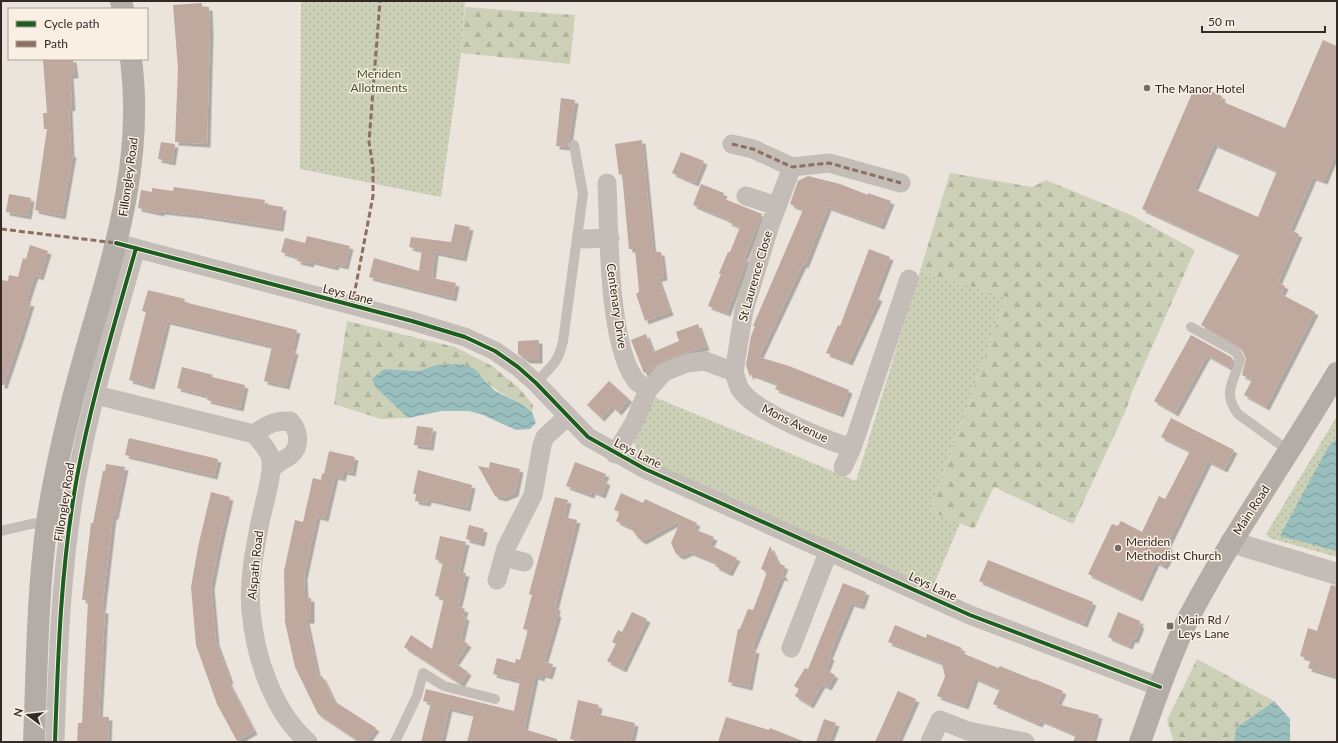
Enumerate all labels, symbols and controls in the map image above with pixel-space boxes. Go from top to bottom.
legend [8,8,148,60]
scale bar [1202,8,1325,34]
text: 50 m [1208,14,1235,29]
text: Cycle path [44,16,99,31]
text: Path [44,36,68,51]
park label: Meriden Allotments [350,66,408,95]
place label: The Manor Hotel [1155,81,1245,96]
marker: The Manor Hotel [1142,83,1152,93]
street label: Fillongley Road [115,137,141,217]
street label: St Laurence Close [735,229,775,323]
street label: Centenary Drive [604,262,630,350]
street label: Leys Lane [321,281,375,307]
street label: Mons Avenue [759,400,831,446]
street label: Leys Lane [612,435,664,471]
street label: Fillongley Road [50,461,78,543]
street label: Main Road [1229,482,1273,538]
street label: Alspath Road [244,530,266,600]
place label: Meriden Methodist Church [1126,534,1221,563]
marker: Meriden Methodist Church [1113,543,1123,553]
street label: Leys Lane [907,568,959,604]
place label: Main Rd / Leys Lane [1178,612,1231,641]
marker: Main Rd / Leys Lane [1165,621,1175,631]
north arrow [8,695,48,735]
text: N [10,707,25,718]

